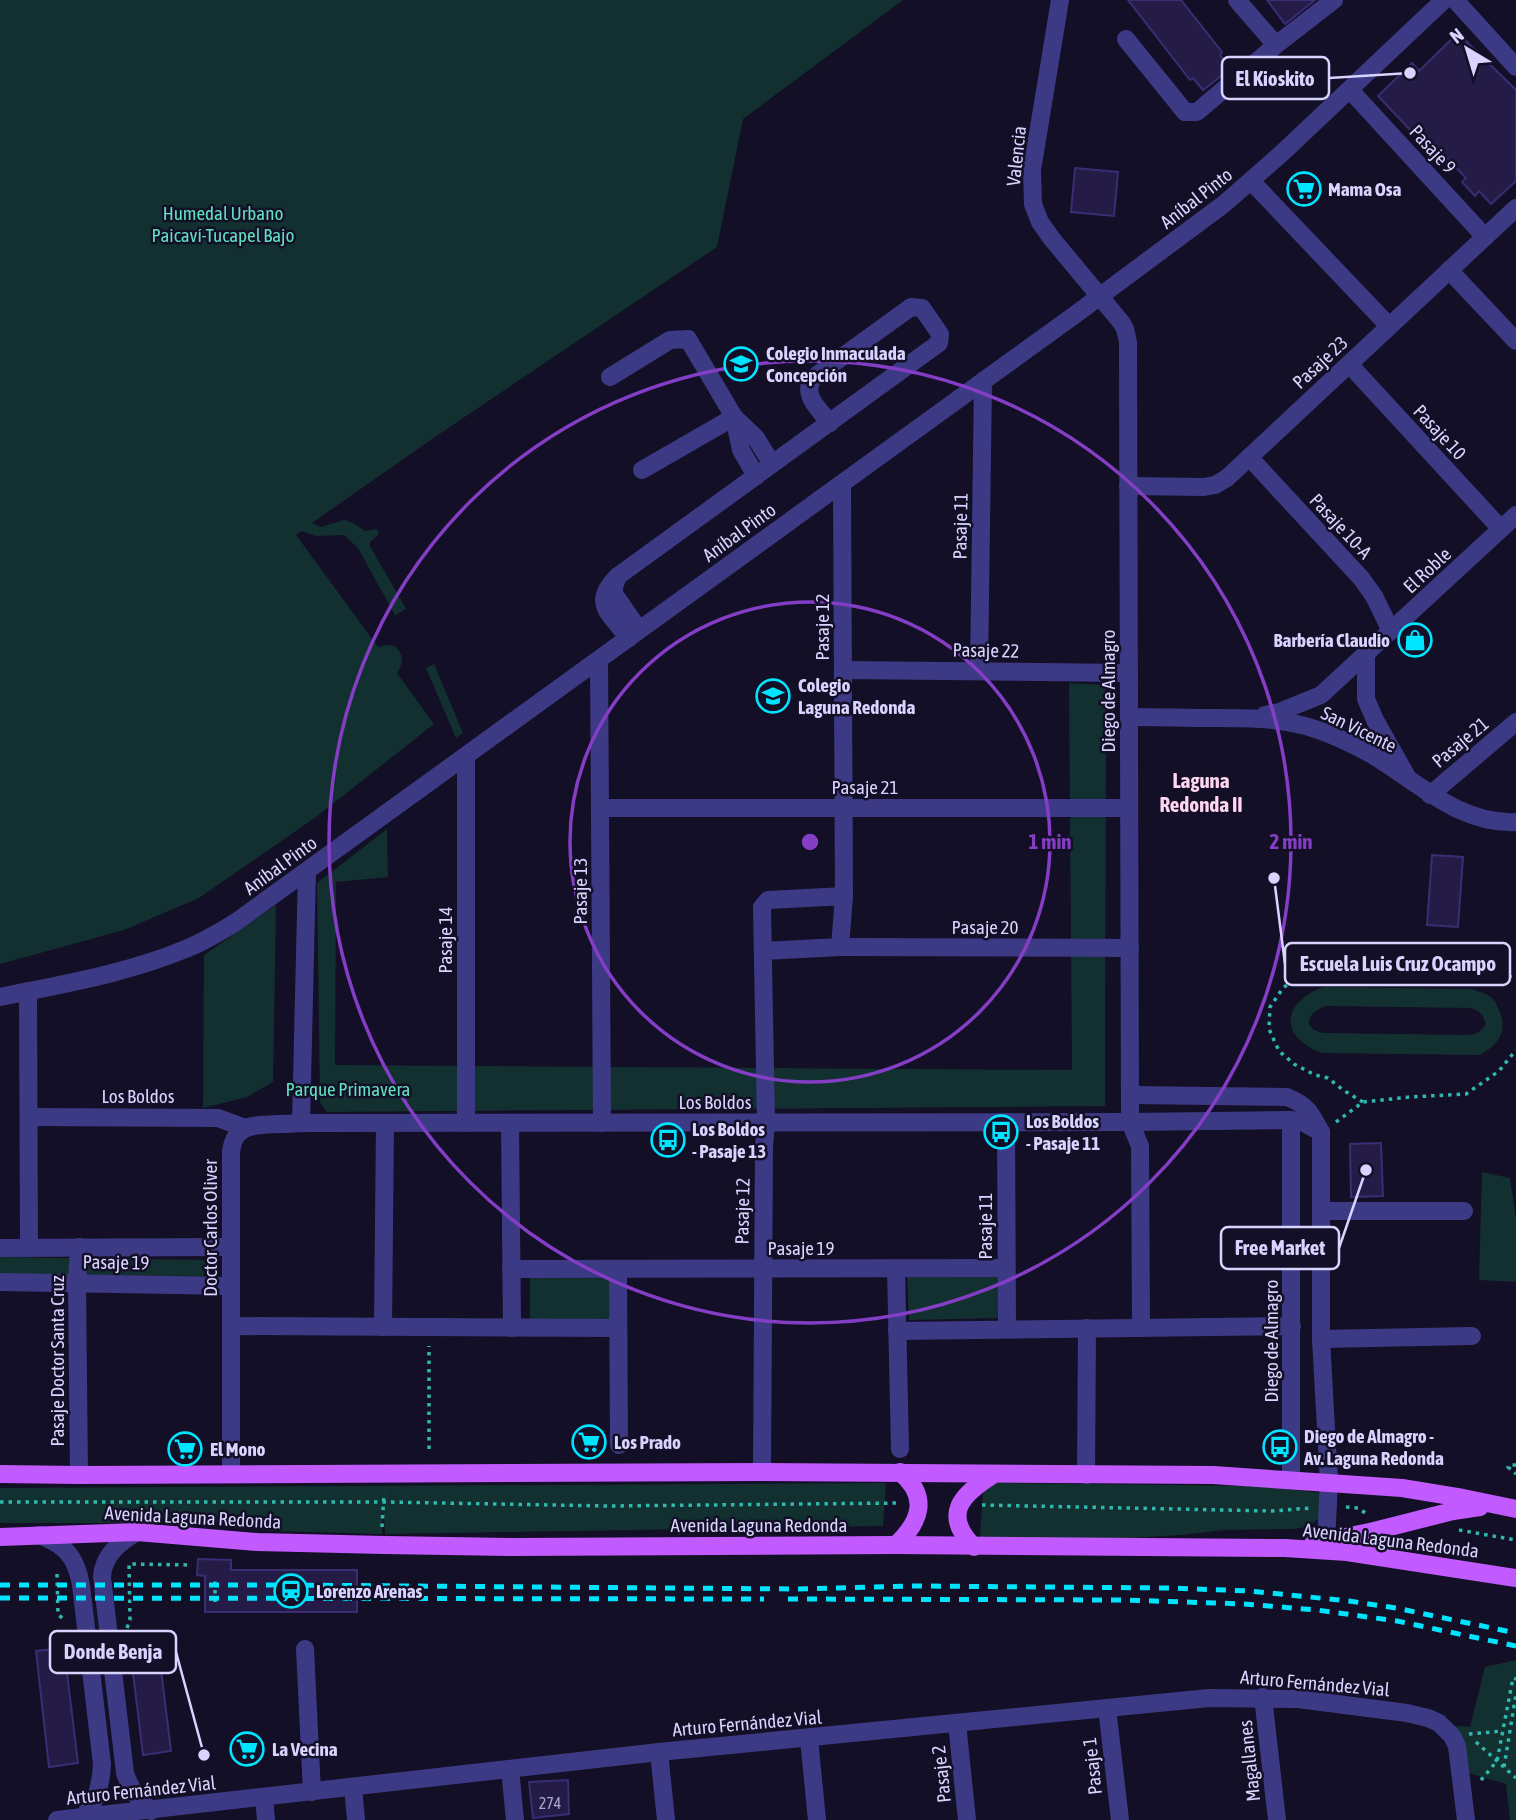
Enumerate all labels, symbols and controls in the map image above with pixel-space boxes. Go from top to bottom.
north arrow [1432,14,1502,84]
text: N [1445,23,1468,48]
callout: El Kioskito [1222,57,1329,99]
text: El Kioskito [1235,66,1315,90]
street label: Pasaje 9 [1405,120,1461,178]
street label: Valencia [1002,125,1030,187]
street label: Aníbal Pinto [1156,163,1236,233]
supermarket icon: Mama Osa [1285,170,1323,208]
place label: Mama Osa [1328,178,1401,200]
park label: Humedal Urbano Paicaví-Tucapel Bajo [152,202,294,246]
street label: Pasaje 23 [1288,331,1352,393]
place label: Colegio Inmaculada Concepción [766,342,906,386]
school or university icon: Colegio Inmaculada Concepción [722,345,760,383]
street label: Pasaje 10 [1409,400,1471,464]
street label: Pasaje 10-A [1305,489,1377,564]
street label: Pasaje 11 [948,492,972,560]
street label: Aníbal Pinto [698,498,780,566]
street label: El Roble [1399,543,1455,597]
street label: Pasaje 12 [811,594,833,660]
shop icon: Barbería Claudio [1396,621,1434,659]
place label: Barbería Claudio [1274,629,1390,651]
street label: Diego de Almagro [1097,630,1119,752]
street label: Pasaje 22 [952,638,1020,662]
place label: Colegio Laguna Redonda [798,674,915,718]
school or university icon: Colegio Laguna Redonda [754,677,792,715]
street label: San Vicente [1318,701,1400,757]
street label: Pasaje 21 [1427,712,1493,772]
district label: Laguna Redonda II [1159,768,1243,816]
street label: Pasaje 21 [832,776,898,798]
text: 1 min [1029,829,1071,853]
text: 2 min [1270,829,1312,853]
centre of rings [798,830,822,854]
street label: Aníbal Pinto [239,831,321,899]
street label: Pasaje 13 [569,858,591,924]
street label: Pasaje 14 [434,907,456,973]
street label: Pasaje 20 [952,916,1018,938]
callout: Escuela Luis Cruz Ocampo [1285,943,1510,985]
text: Escuela Luis Cruz Ocampo [1300,951,1496,975]
park label: Parque Primavera [286,1078,410,1100]
street label: Los Boldos [101,1085,175,1107]
street label: Los Boldos [678,1091,752,1113]
place label: Los Boldos - Pasaje 11 [1026,1110,1100,1154]
bus stop icon: Los Boldos - Pasaje 11 [982,1113,1020,1151]
place label: Los Boldos - Pasaje 13 [692,1118,766,1162]
bus stop icon: Los Boldos - Pasaje 13 [649,1121,687,1159]
street label: Doctor Carlos Oliver [199,1159,221,1297]
street label: Pasaje 12 [730,1177,754,1245]
street label: Pasaje 11 [974,1193,996,1259]
callout: Free Market [1221,1227,1339,1269]
text: Free Market [1235,1235,1325,1259]
street label: Pasaje 19 [768,1237,834,1259]
street label: Pasaje 19 [82,1250,150,1274]
street label: Pasaje Doctor Santa Cruz [46,1275,68,1447]
street label: Diego de Almagro [1260,1280,1282,1402]
supermarket icon: Los Prado [570,1423,608,1461]
place label: Diego de Almagro - Av. Laguna Redonda [1303,1425,1444,1469]
bus stop icon: Diego de Almagro - Av. Laguna Redonda [1261,1428,1299,1466]
supermarket icon: El Mono [166,1430,204,1468]
place label: Los Prado [614,1431,681,1453]
place label: El Mono [210,1438,266,1460]
street label: Avenida Laguna Redonda [104,1501,282,1533]
street label: Avenida Laguna Redonda [671,1514,847,1536]
street label: Avenida Laguna Redonda [1302,1518,1480,1562]
station icon: Lorenzo Arenas [272,1572,310,1610]
place label: Lorenzo Arenas [316,1580,423,1602]
callout: Donde Benja [50,1631,176,1673]
text: Donde Benja [64,1639,162,1663]
street label: Arturo Fernández Vial [1239,1666,1391,1700]
street label: Arturo Fernández Vial [671,1706,823,1740]
street label: Magallanes [1234,1719,1264,1803]
supermarket icon: La Vecina [228,1730,266,1768]
street label: Pasaje 1 [1078,1736,1106,1796]
place label: La Vecina [272,1738,338,1760]
street label: Pasaje 2 [927,1744,955,1804]
street label: Arturo Fernández Vial [65,1771,217,1809]
house number: 274 [539,1794,561,1812]

